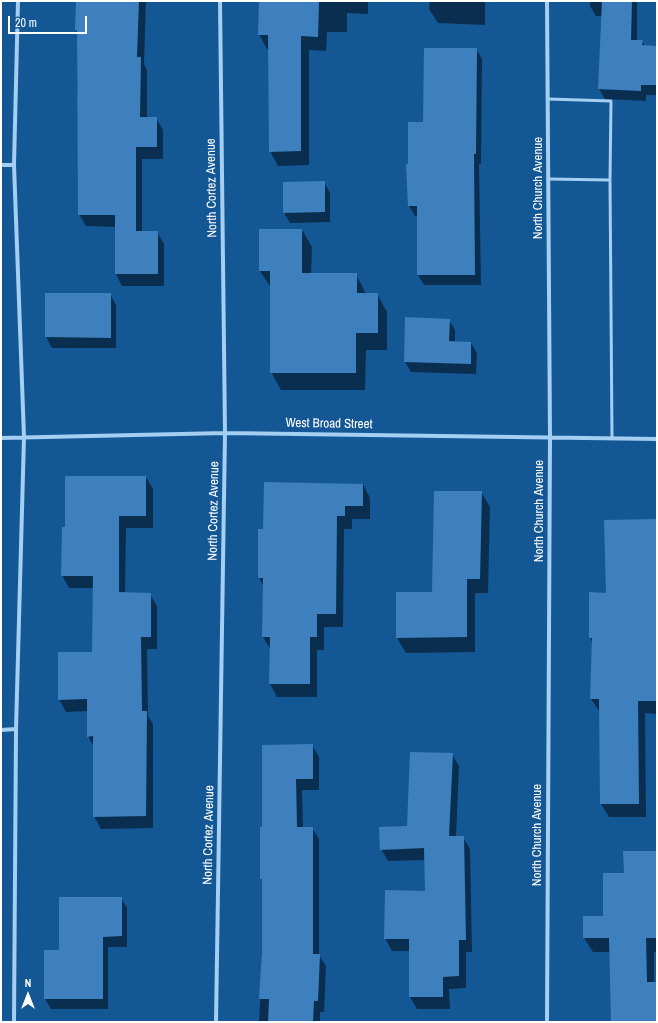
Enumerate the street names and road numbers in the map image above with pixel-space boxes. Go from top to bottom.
street label: North Church Avenue [531,137,547,239]
street label: North Cortez Avenue [203,138,221,238]
street label: West Broad Street [285,415,373,433]
street label: North Church Avenue [532,460,548,562]
street label: North Cortez Avenue [205,461,223,561]
street label: North Church Avenue [530,784,546,886]
street label: North Cortez Avenue [200,785,218,885]

